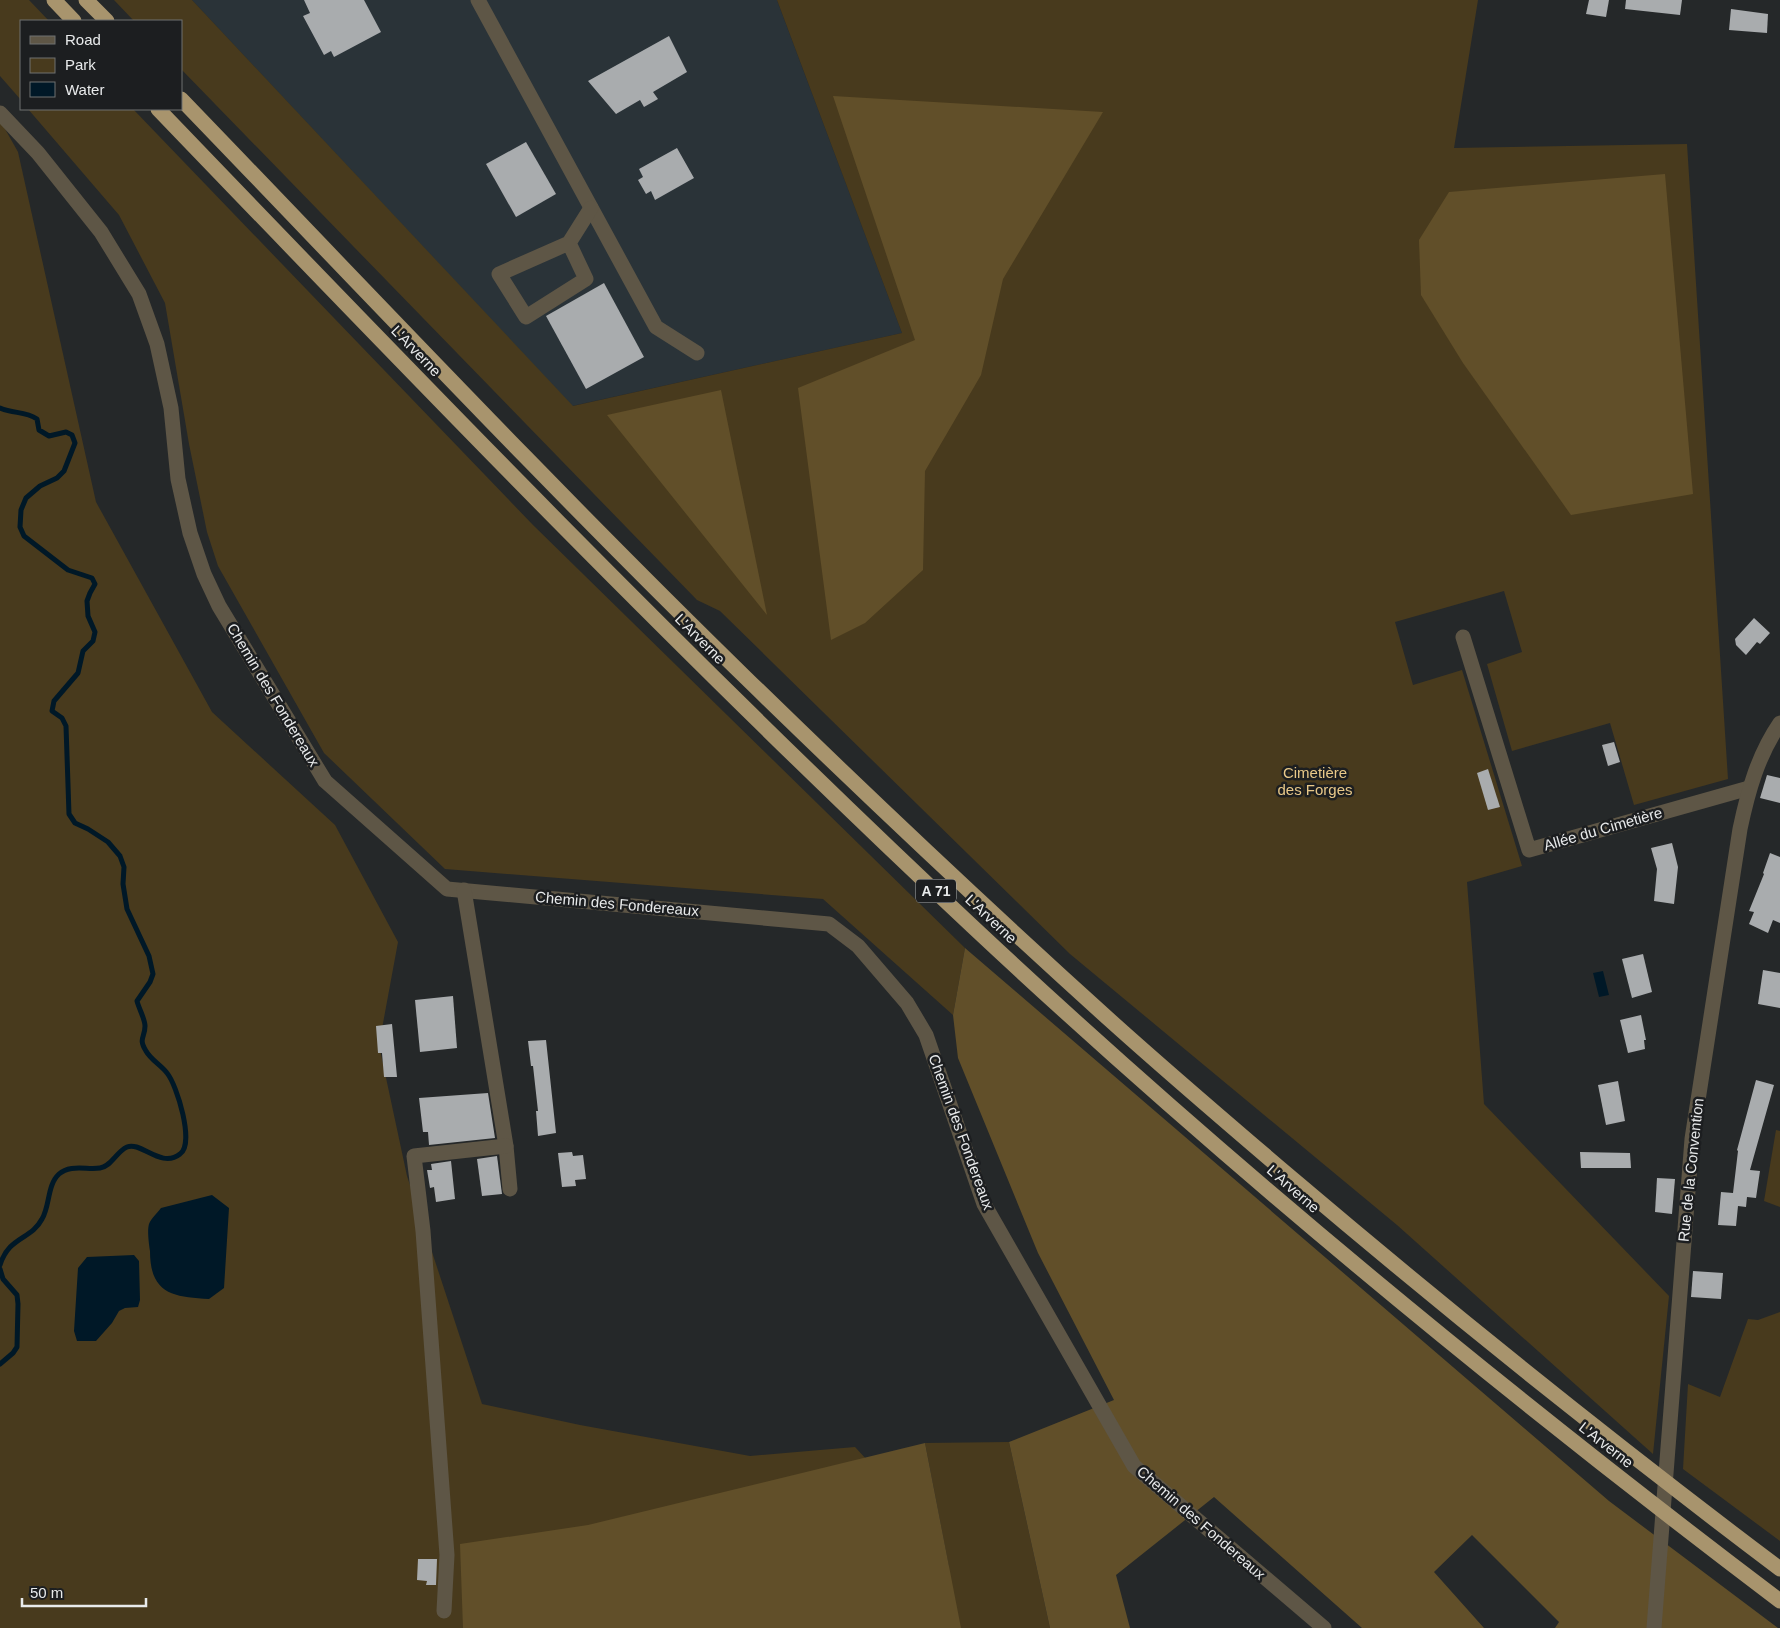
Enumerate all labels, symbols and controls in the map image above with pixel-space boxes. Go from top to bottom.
legend [20,20,182,110]
text: Road [65,31,101,48]
text: Park [65,56,96,73]
text: Water [65,81,104,98]
street label: L'Arverne [388,322,445,379]
street label: L'Arverne [672,610,729,667]
street label: Chemin des Fondereaux [224,620,323,770]
park label: Cimetière des Forges [1277,764,1353,798]
street label: Allée du Cimetière [1542,803,1664,854]
road number: A 71 [916,879,956,902]
street label: Chemin des Fondereaux [534,888,700,919]
street label: L'Arverne [962,891,1020,947]
street label: Chemin des Fondereaux [925,1052,998,1212]
street label: Rue de la Convention [1675,1097,1706,1243]
street label: L'Arverne [1264,1161,1323,1216]
street label: L'Arverne [1576,1418,1637,1471]
street label: Chemin des Fondereaux [1134,1462,1269,1583]
scale bar [22,1576,146,1608]
text: 50 m [30,1584,63,1601]

